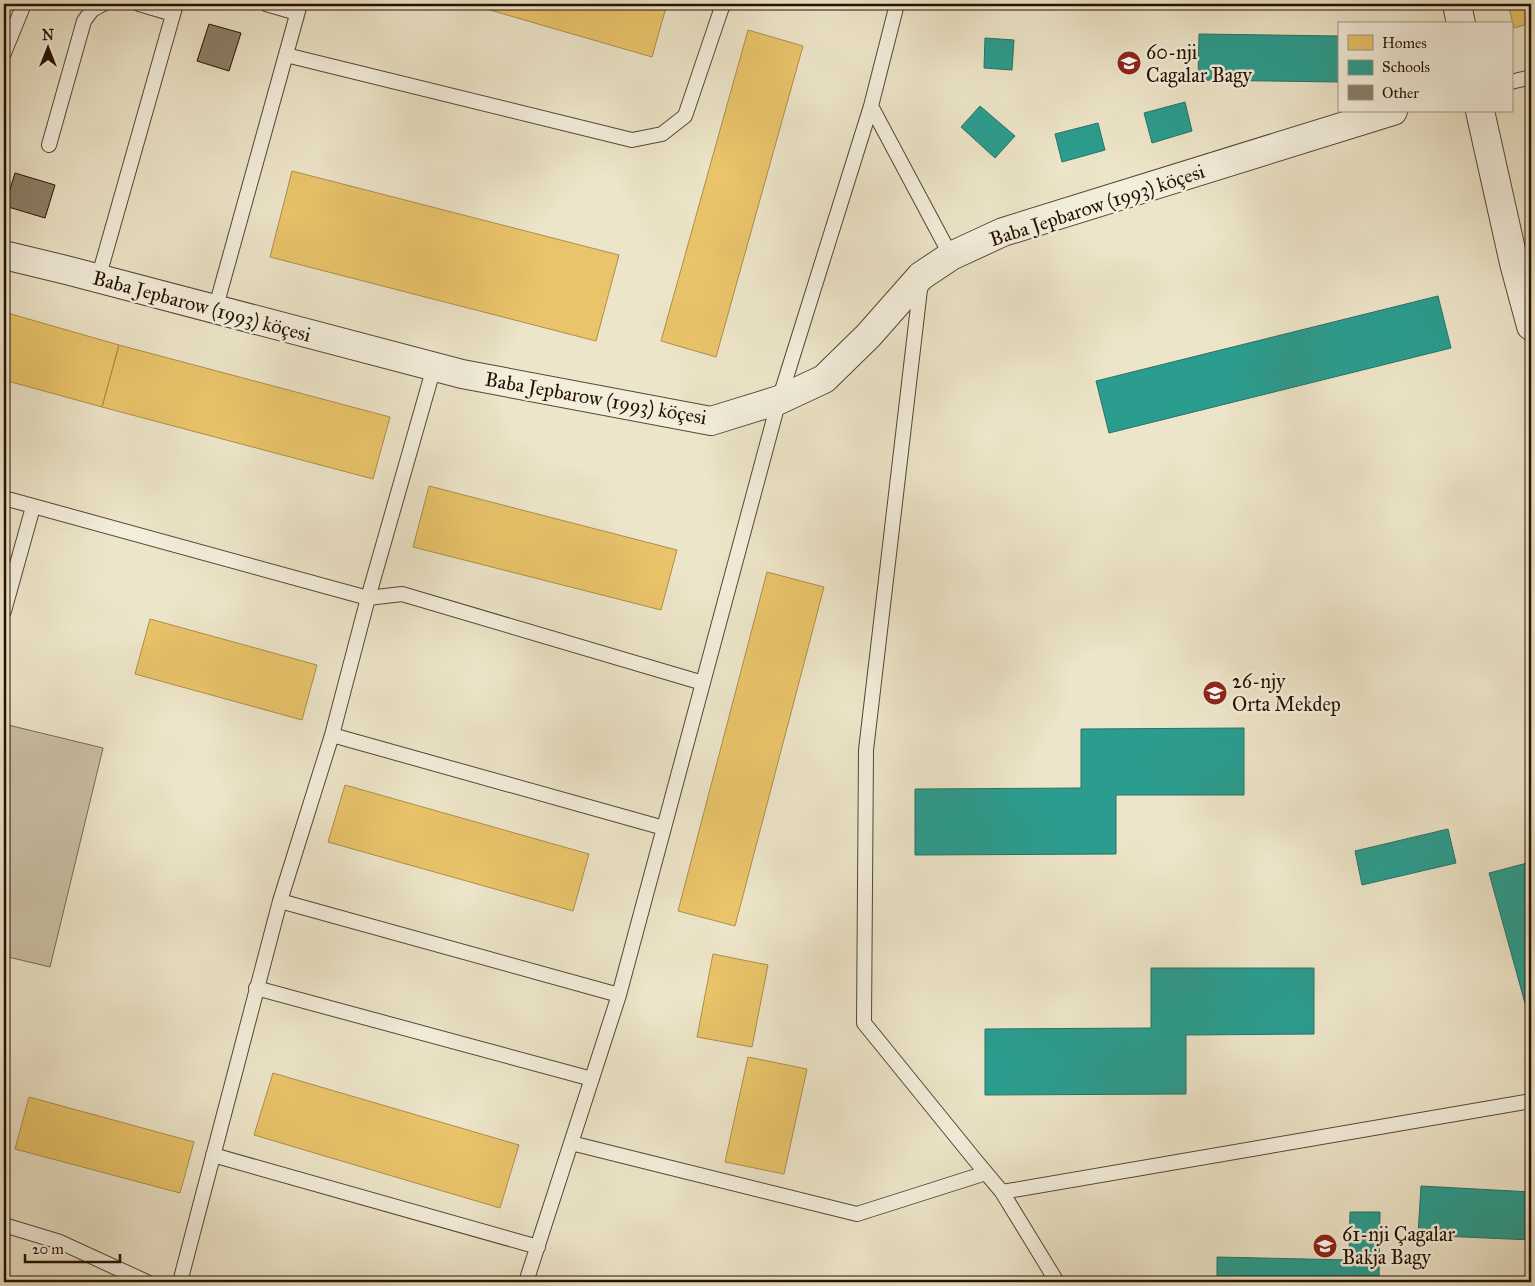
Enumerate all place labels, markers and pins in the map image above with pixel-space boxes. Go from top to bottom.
place label: 60-nji Cagalar Bagy [1146,40,1253,88]
school or university icon: 60-nji Cagalar Bagy [1116,50,1142,76]
place label: 26-njy Orta Mekdep [1232,669,1341,716]
school or university icon: 26-njy Orta Mekdep [1202,680,1228,706]
place label: 61-nji Çagalar Bakja Bagy [1342,1222,1455,1270]
school or university icon: 61-nji Çagalar Bakja Bagy [1312,1233,1338,1259]

